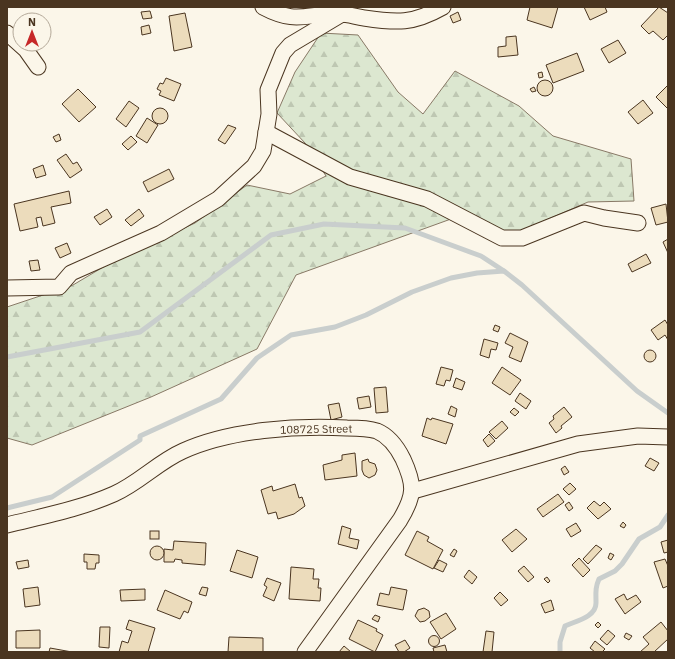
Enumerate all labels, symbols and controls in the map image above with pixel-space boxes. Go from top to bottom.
north arrow [12,12,52,52]
text: N [28,15,36,29]
street label: 108725 Street [280,421,352,437]

